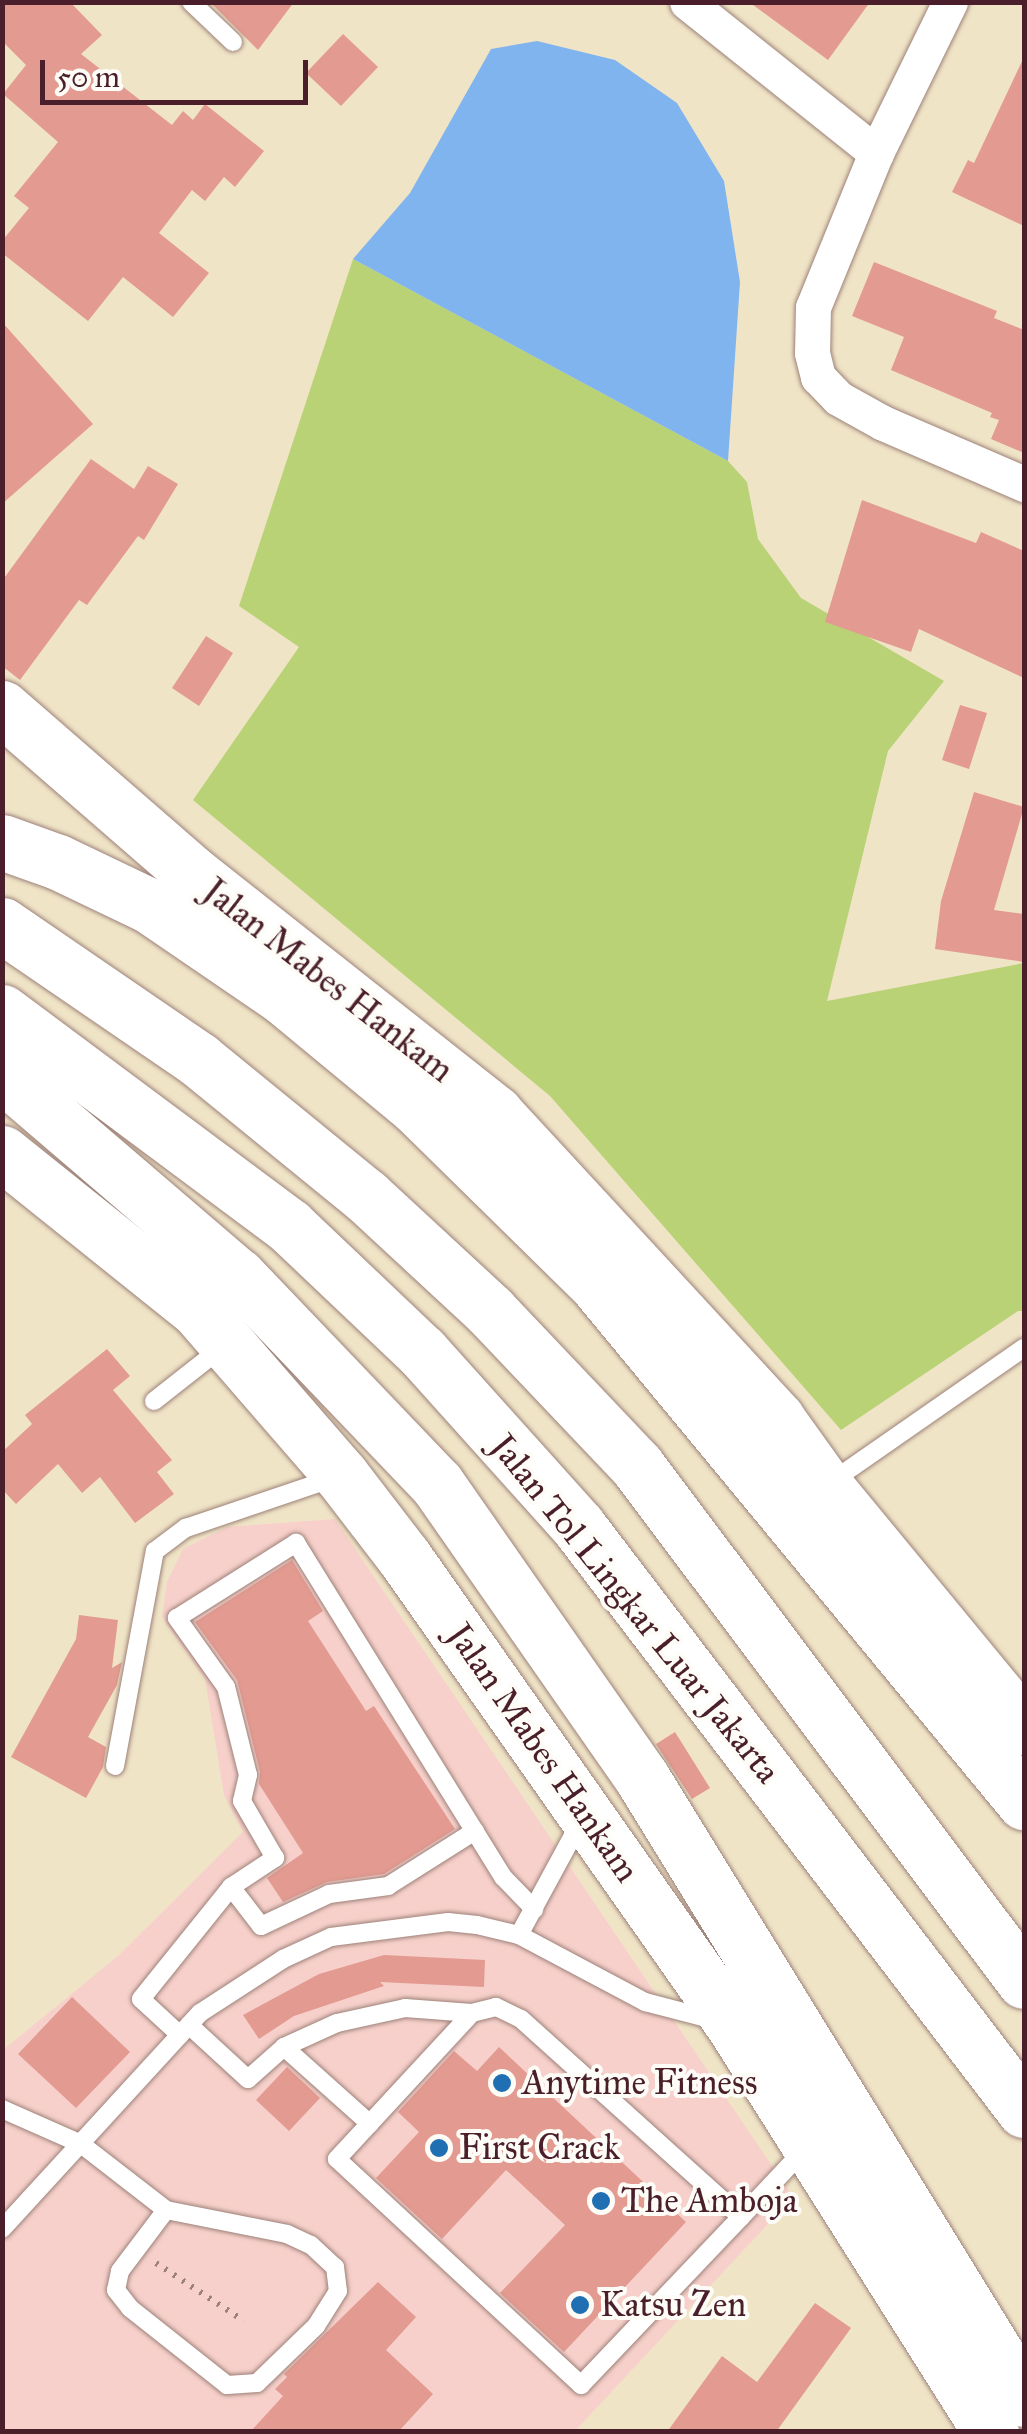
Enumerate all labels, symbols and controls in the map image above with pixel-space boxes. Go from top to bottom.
scale bar [45,40,312,102]
text: 50 m [57,59,120,95]
street label: Jalan Mabes Hankam [195,870,461,1092]
street label: Jalan Tol Lingkar Luar Jakarta [481,1426,789,1792]
street label: Jalan Mabes Hankam [438,1616,648,1890]
place label: Anytime Fitness [522,2062,757,2104]
marker: Anytime Fitness [491,2072,513,2094]
place label: First Crack [459,2127,620,2169]
marker: First Crack [428,2137,450,2159]
place label: The Amboja [621,2180,797,2222]
marker: The Amboja [590,2190,612,2212]
place label: Katsu Zen [600,2284,746,2326]
marker: Katsu Zen [569,2294,591,2316]

